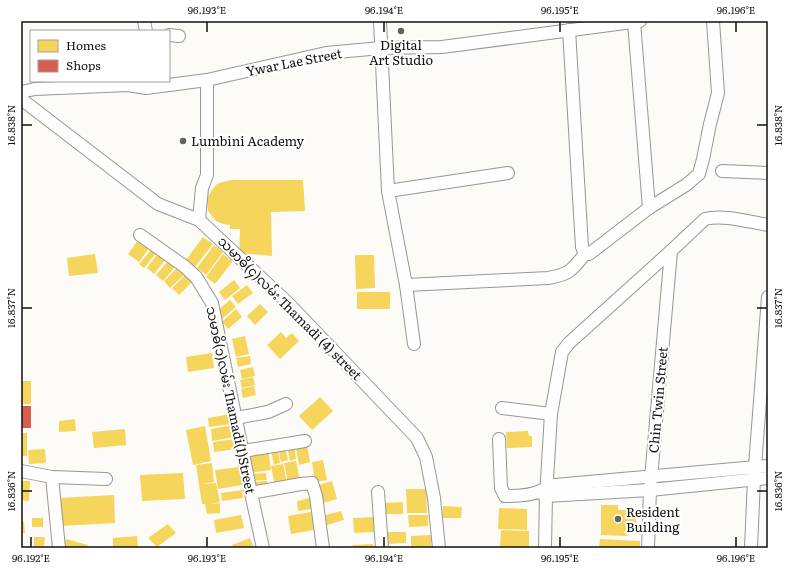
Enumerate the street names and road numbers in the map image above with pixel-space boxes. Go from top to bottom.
street label: Ywar Lae Street [244,43,344,80]
street label: သမာဓိ(၄)လမ်း Thamadi (4) street [213,232,367,386]
street label: သမာဓိ(၁)လမ်း Thamadi(1)Street [202,304,261,496]
street label: Chin Twin Street [643,345,672,454]

